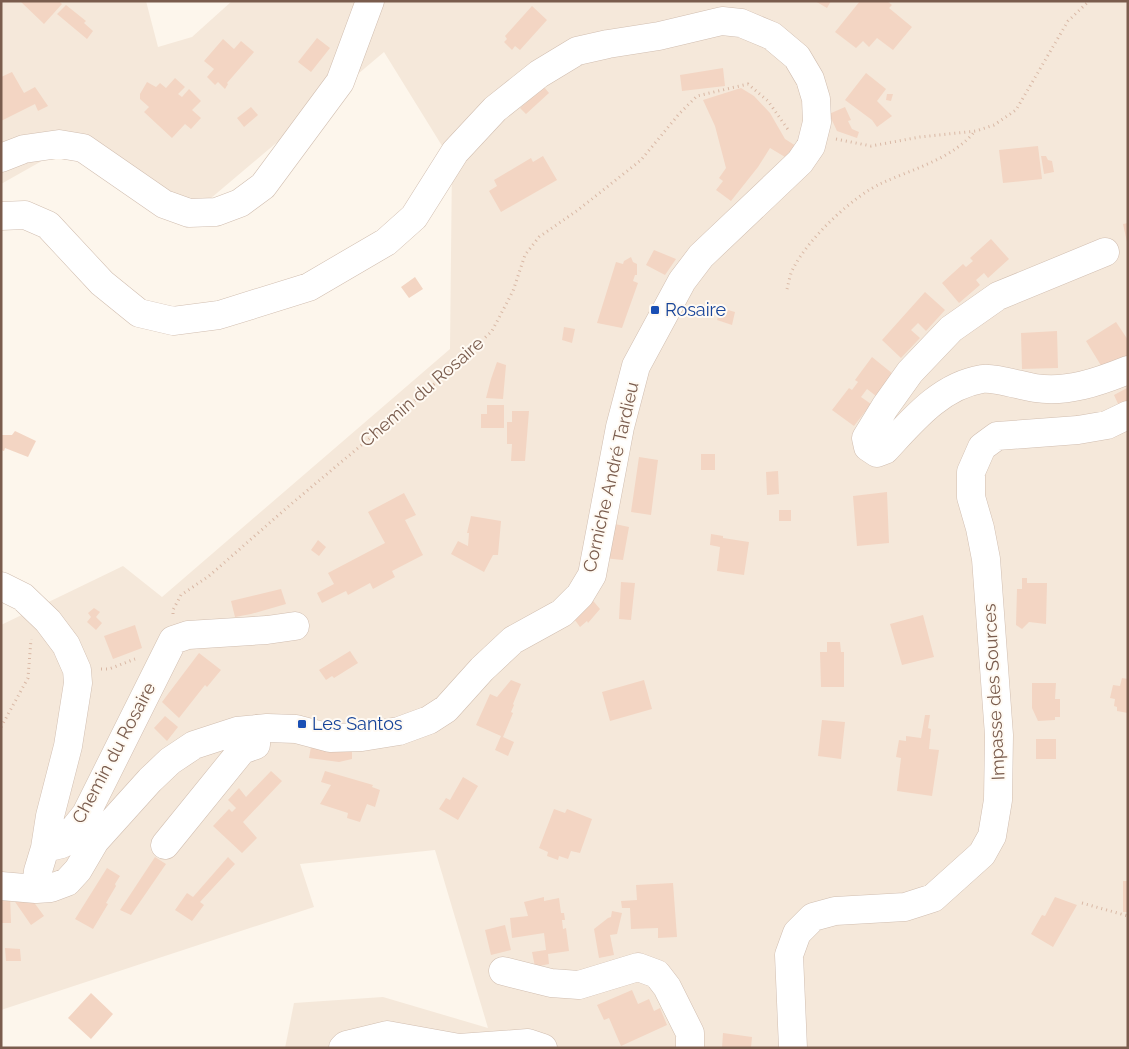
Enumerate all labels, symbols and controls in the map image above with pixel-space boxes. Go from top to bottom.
place label: Rosaire [665,299,727,320]
marker: Rosaire [649,304,661,316]
street label: Chemin du Rosaire [356,332,488,451]
street label: Corniche André Tardieu [578,380,643,574]
street label: Impasse des Sources [978,603,1009,781]
street label: Chemin du Rosaire [68,678,160,827]
place label: Les Santos [312,713,403,734]
marker: Les Santos [296,718,308,730]

